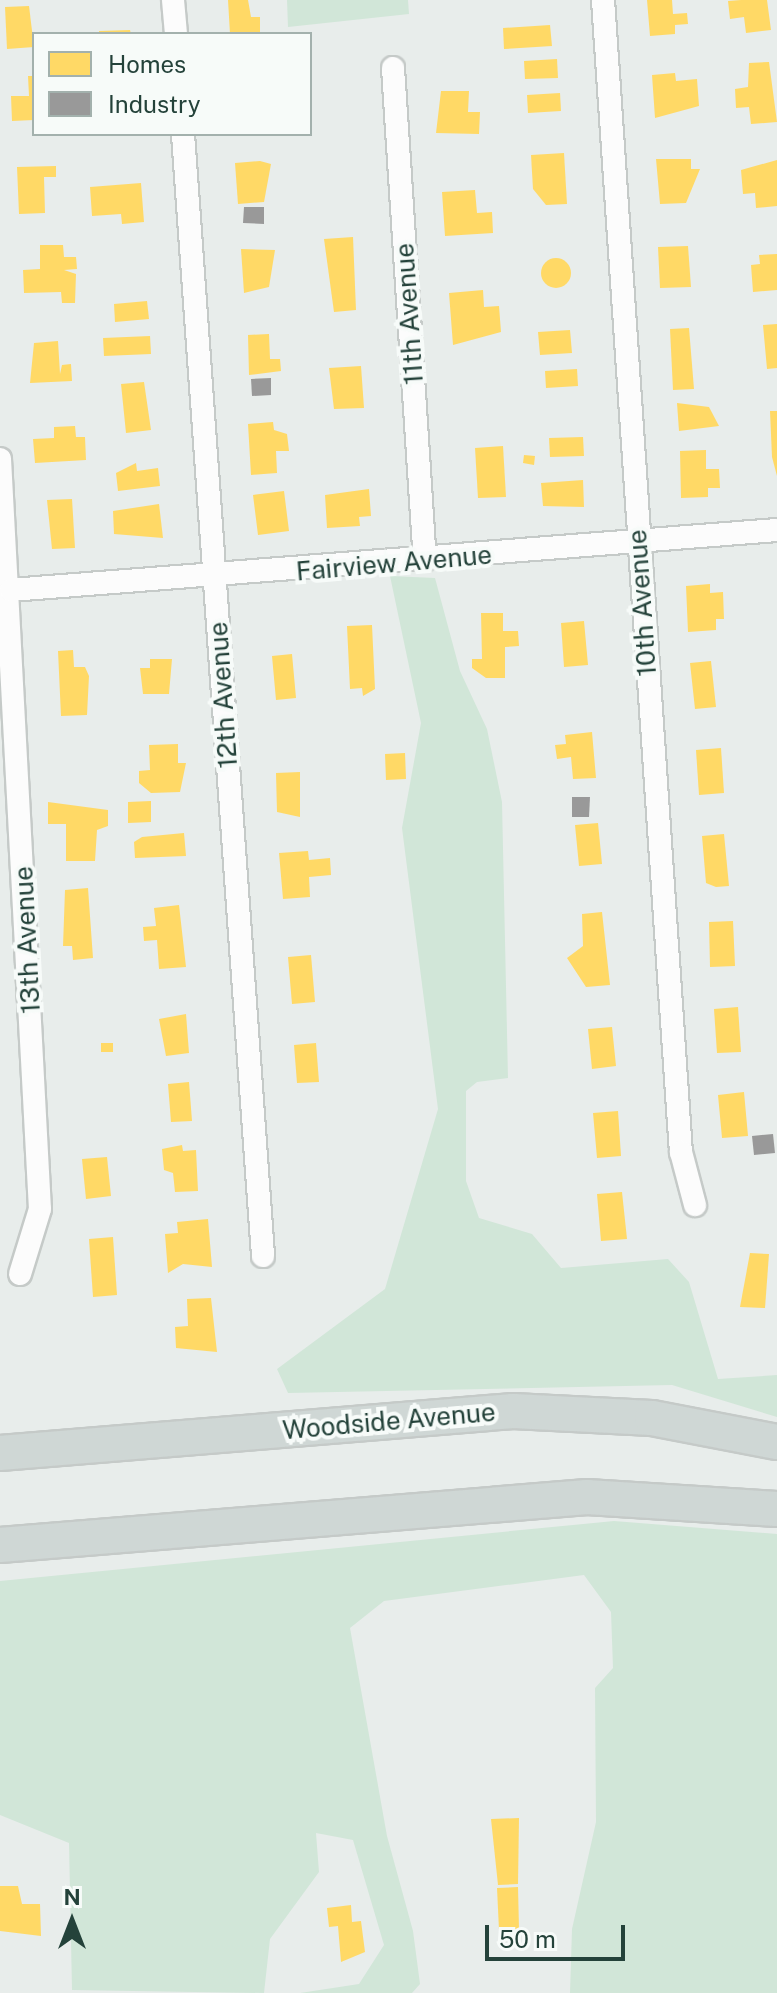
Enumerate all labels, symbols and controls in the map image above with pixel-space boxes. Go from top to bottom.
legend [32,32,312,136]
text: Homes [108,50,186,78]
text: Industry [108,90,201,118]
street label: 11th Avenue [388,242,430,386]
street label: 10th Avenue [621,528,663,678]
street label: Fairview Avenue [295,539,493,587]
street label: 12th Avenue [202,621,244,769]
street label: 13th Avenue [8,865,46,1015]
street label: Woodside Avenue [281,1396,497,1446]
north arrow [32,1881,112,1961]
text: N [63,1884,81,1910]
scale bar [489,1909,629,1959]
text: 50 m [499,1925,556,1953]

